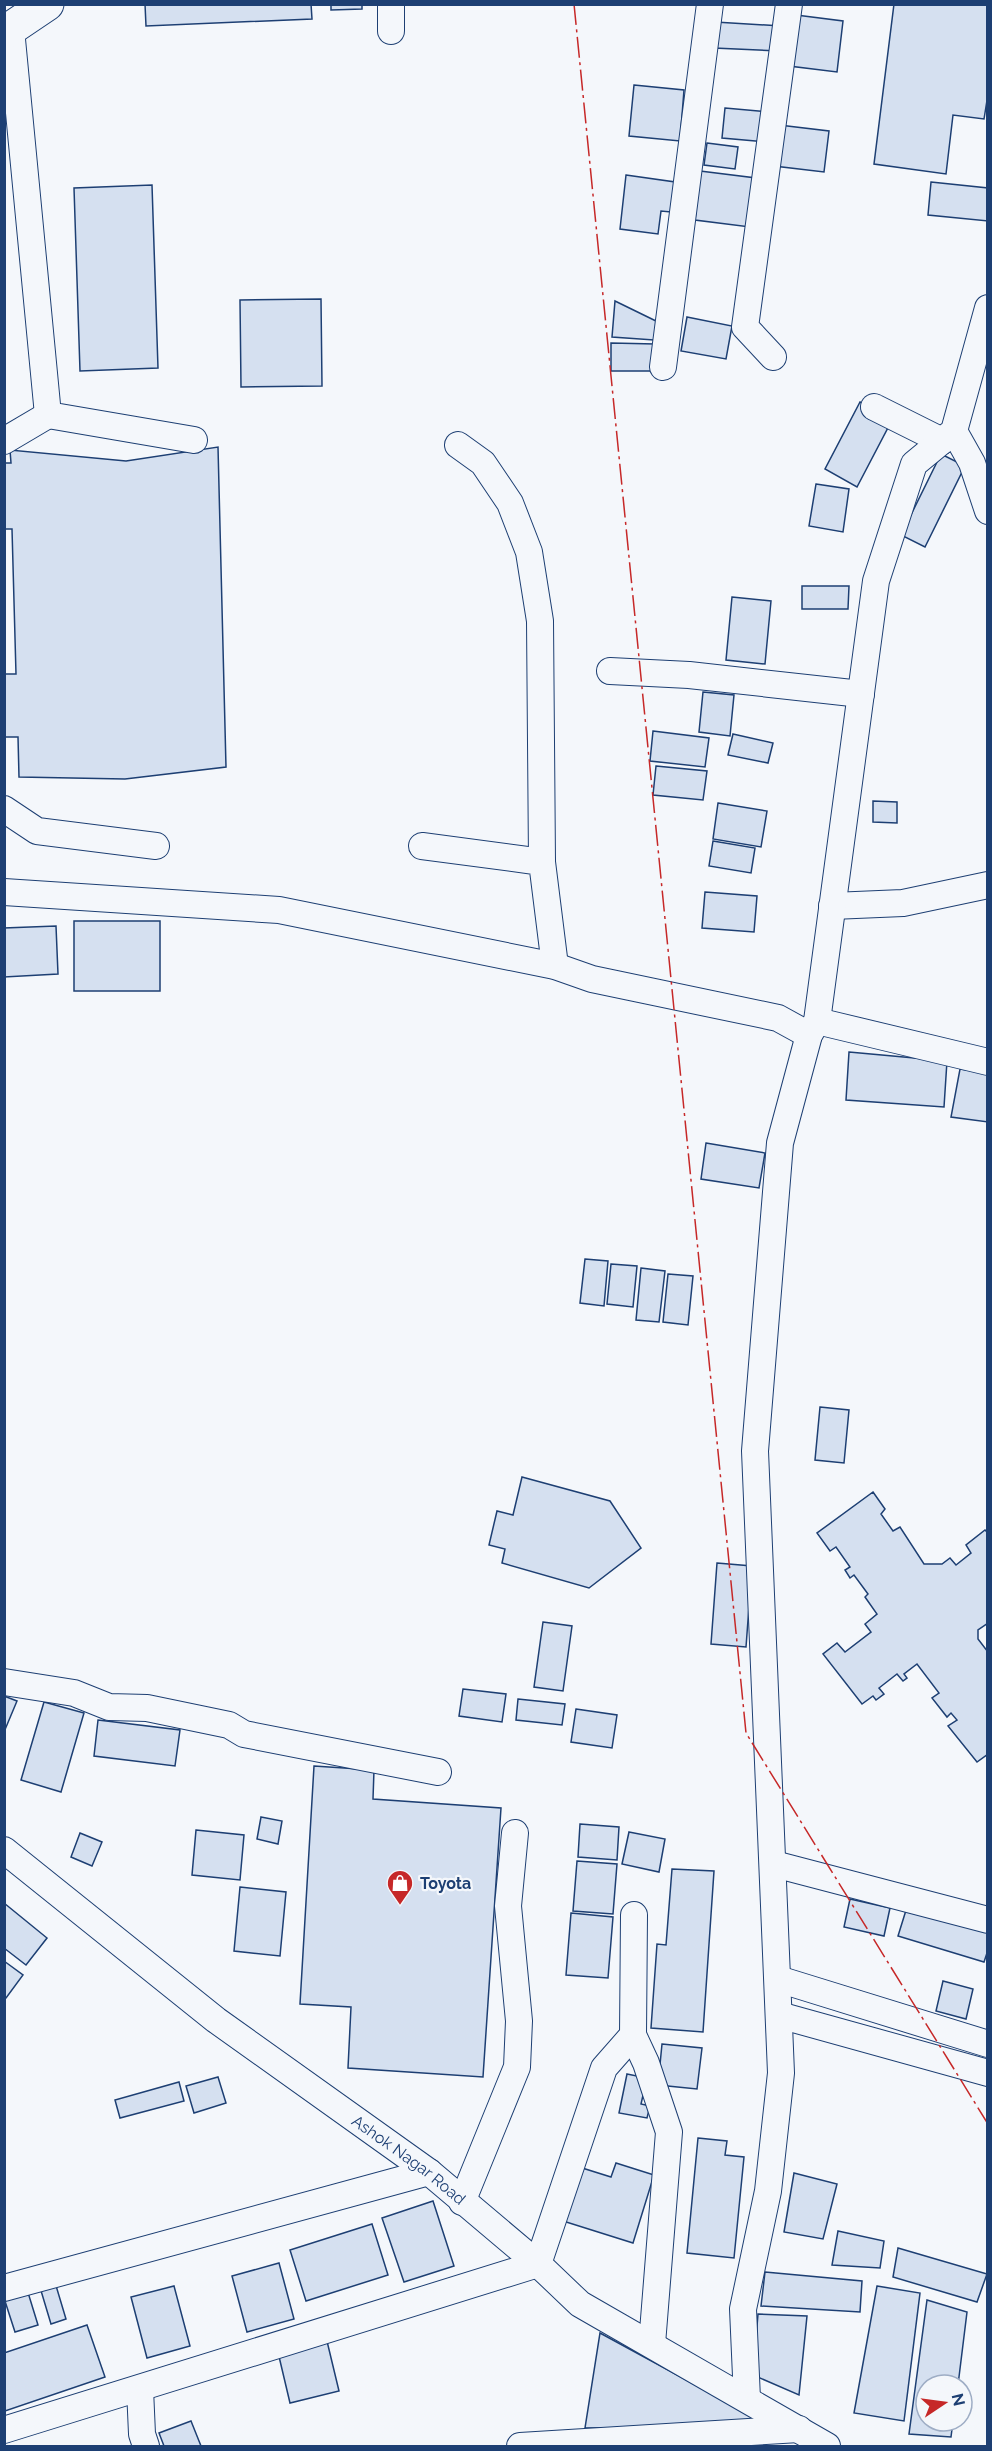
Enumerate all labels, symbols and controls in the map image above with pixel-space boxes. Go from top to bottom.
shop icon: Toyota [385,1868,415,1906]
place label: Toyota [420,1874,471,1893]
street label: Ashok Nagar Road [348,2111,469,2209]
north arrow [914,2373,974,2433]
text: N [947,2392,969,2408]

